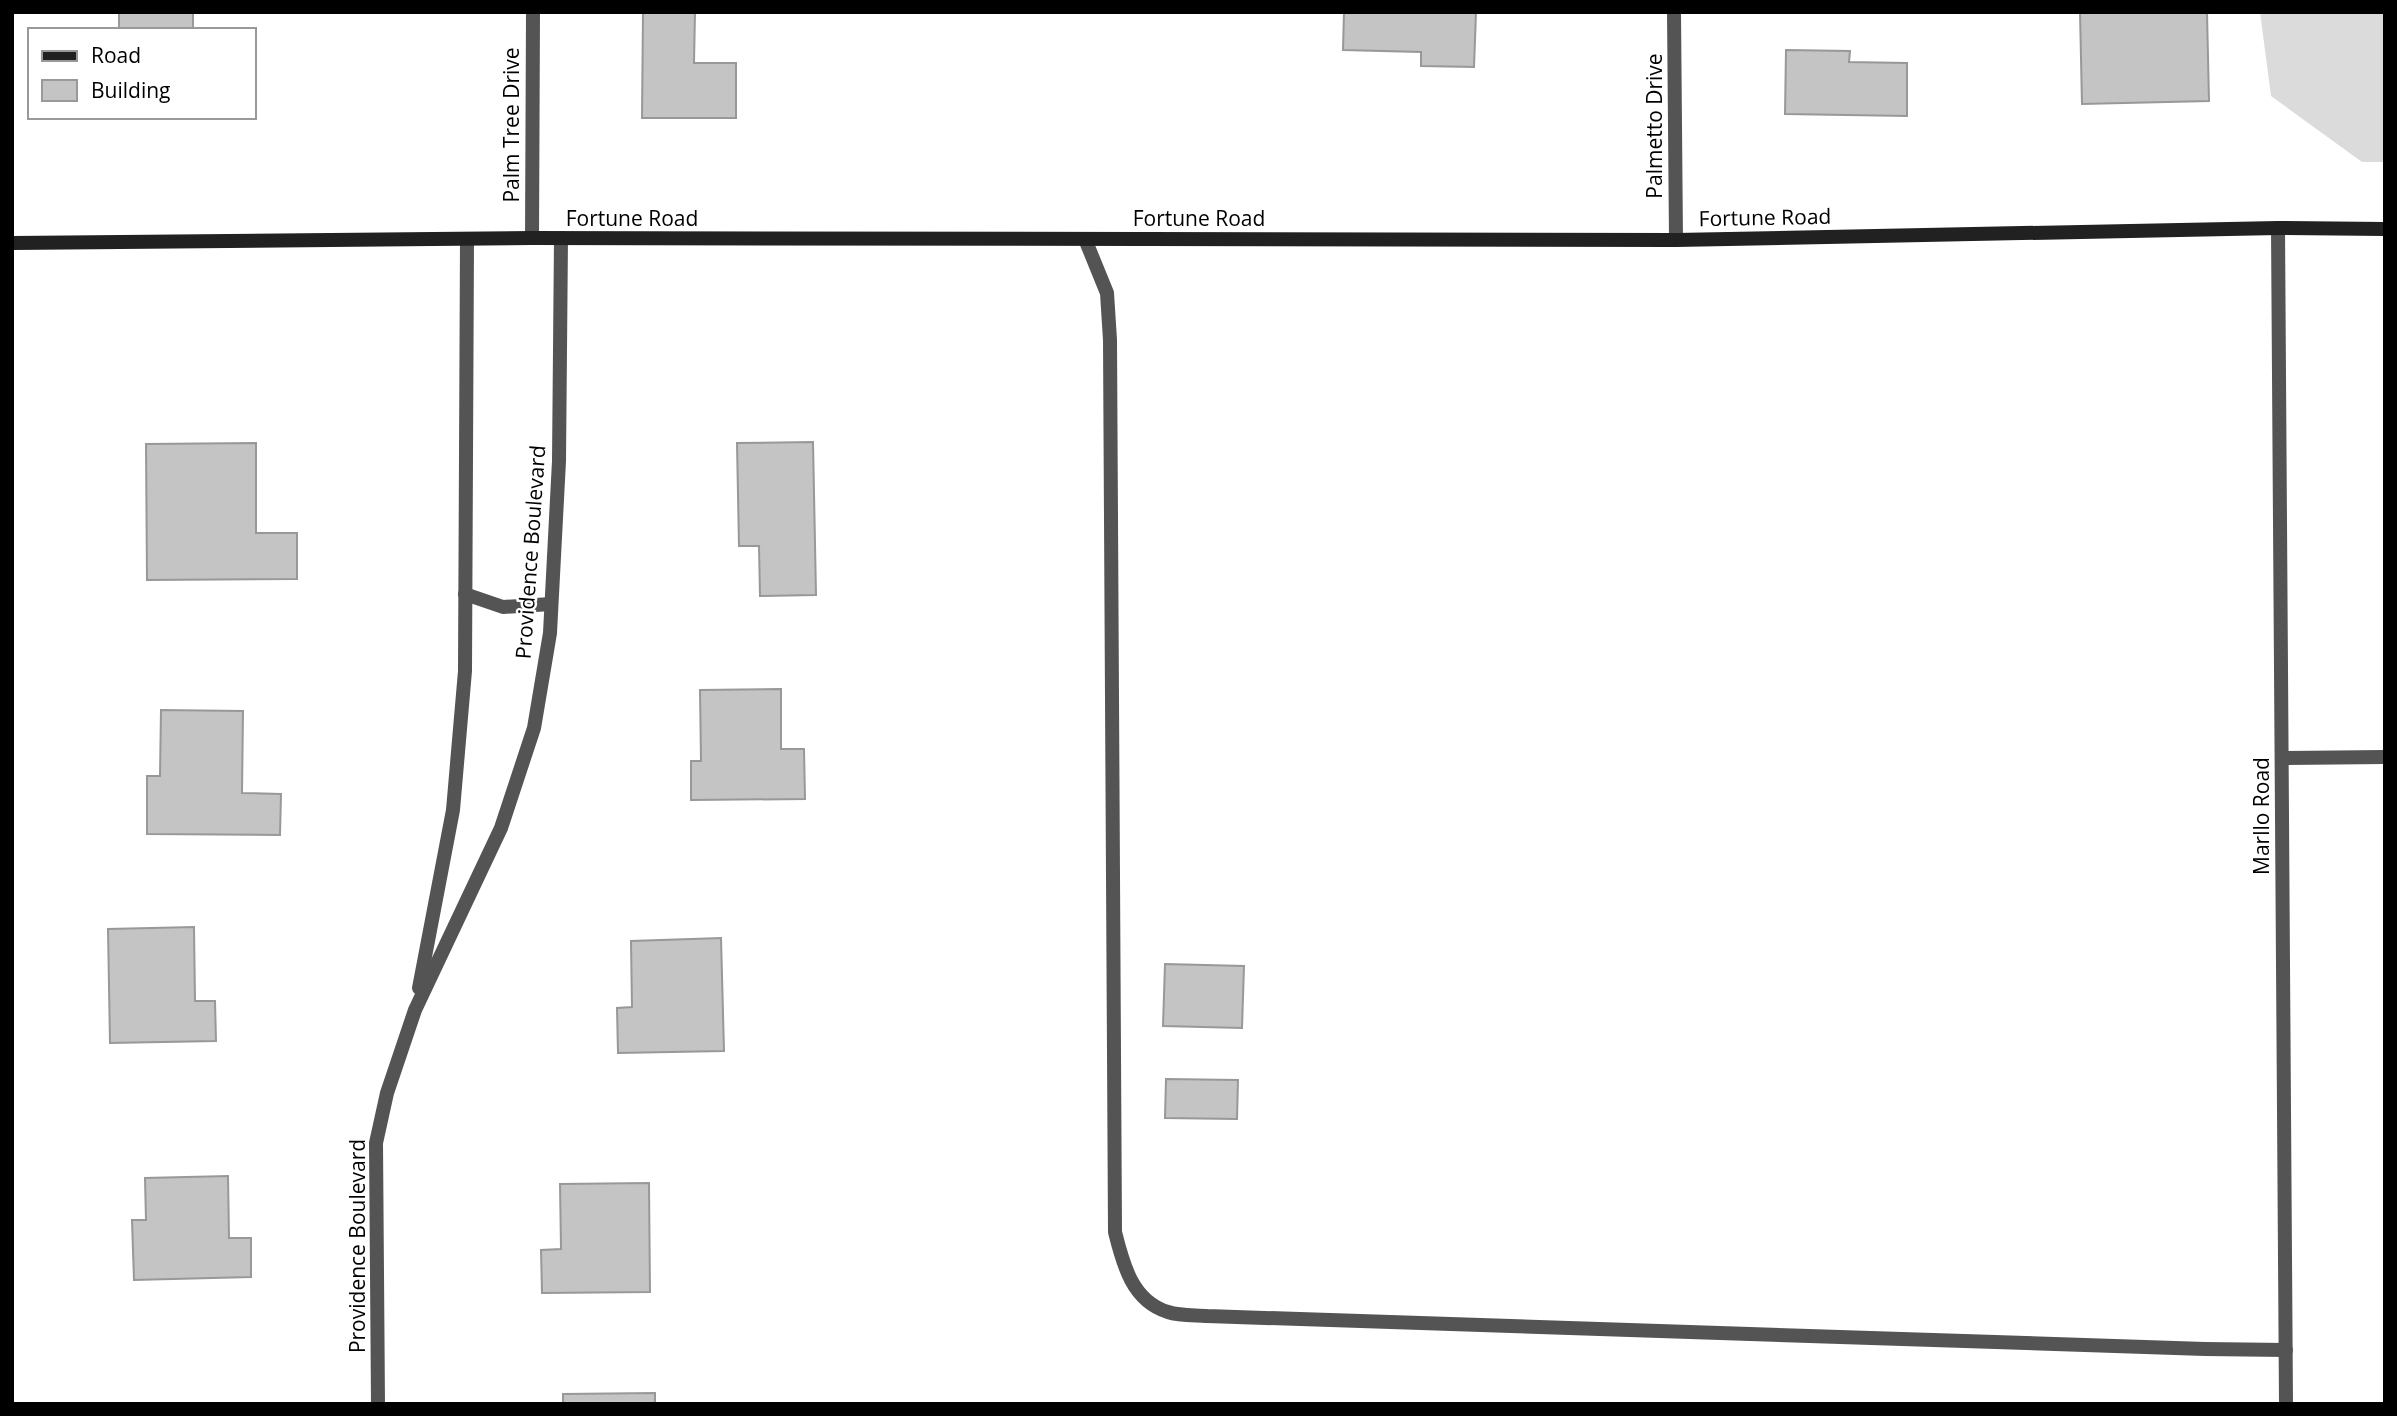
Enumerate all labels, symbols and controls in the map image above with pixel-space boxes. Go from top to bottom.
legend [28,28,256,119]
text: Road [91,41,141,69]
street label: Palm Tree Drive [497,47,525,203]
street label: Palmetto Drive [1640,53,1668,199]
text: Building [91,76,170,104]
street label: Fortune Road [1698,202,1832,232]
street label: Fortune Road [566,204,698,232]
street label: Fortune Road [1133,204,1265,232]
street label: Providence Boulevard [509,444,551,660]
street label: Marllo Road [2247,757,2275,875]
street label: Providence Boulevard [343,1139,371,1353]

